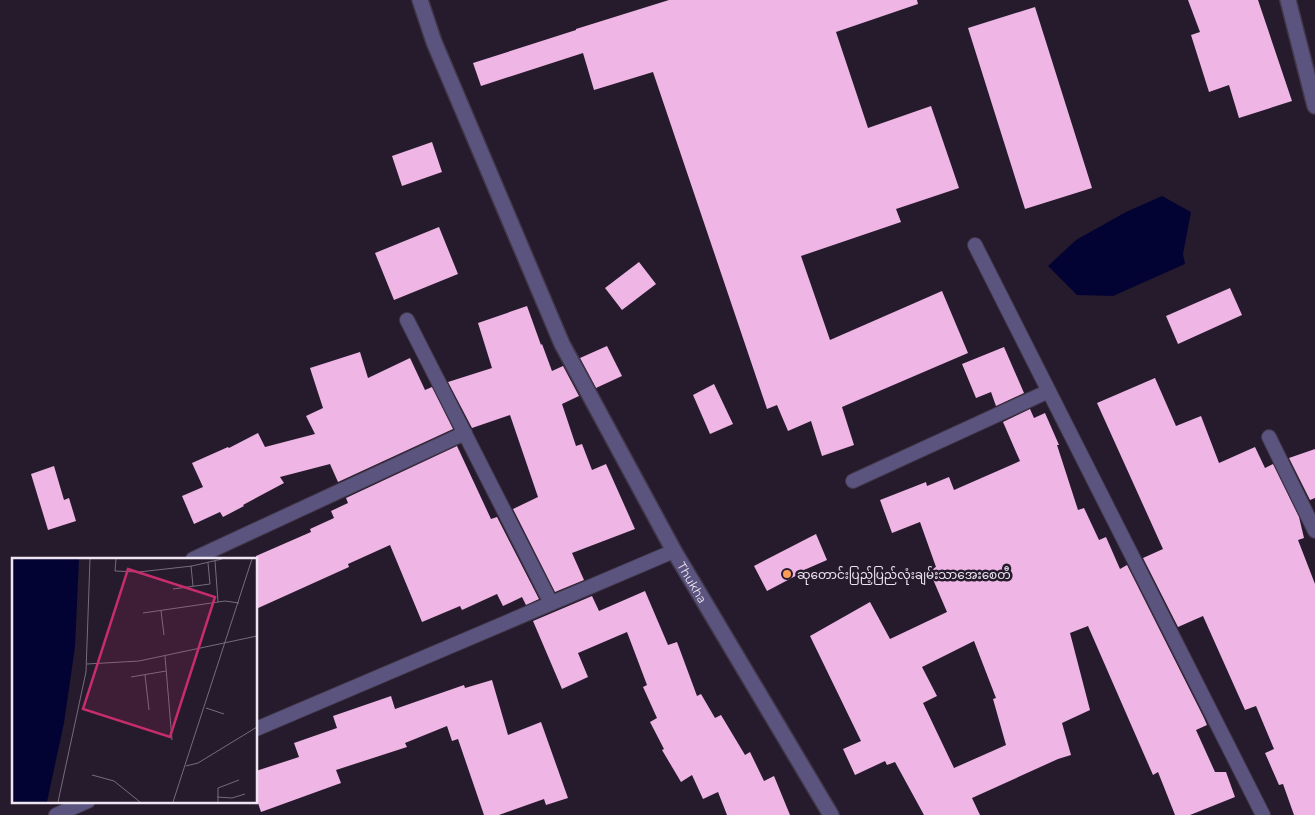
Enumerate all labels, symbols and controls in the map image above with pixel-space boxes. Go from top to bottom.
inset map [12,558,258,802]
street label: Thukha [675,559,711,606]
place label: ဆုတောင်းပြည့်ပြည်လုံးချမ်းသာအေးစေတီ [797,566,1011,585]
marker: ဆုတောင်းပြည့်ပြည်လုံးချမ်းသာအေးစေတီ [781,568,793,580]

